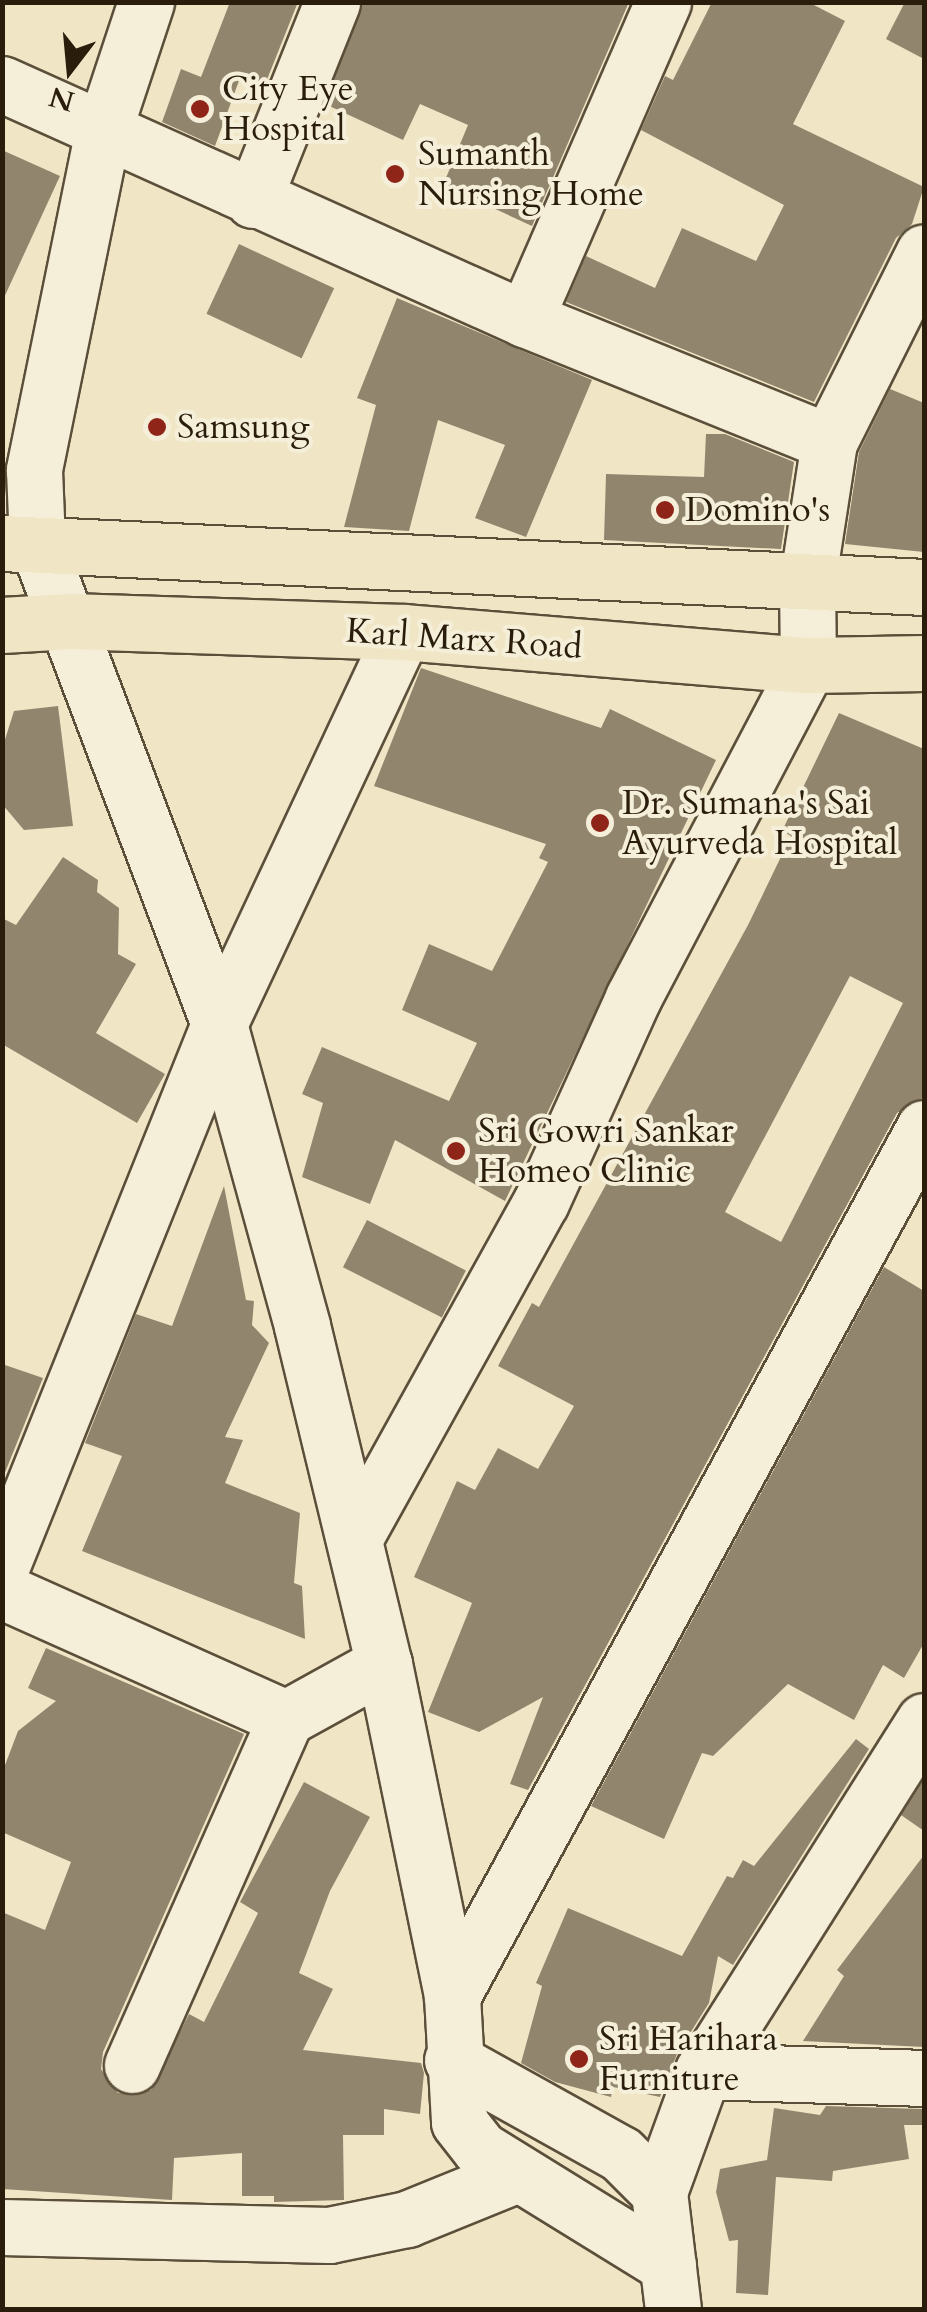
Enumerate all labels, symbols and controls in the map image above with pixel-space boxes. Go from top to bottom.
north arrow [20,20,120,120]
place label: City Eye Hospital [222,68,354,150]
text: N [45,77,79,120]
marker: City Eye Hospital [187,96,213,122]
place label: Sumanth Nursing Home [418,133,644,215]
marker: Sumanth Nursing Home [382,161,408,187]
place label: Samsung [177,406,310,448]
marker: Samsung [146,416,168,438]
place label: Domino's [685,489,830,531]
marker: Domino's [654,499,676,521]
street label: Karl Marx Road [344,610,584,668]
place label: Dr. Sumana's Sai Ayurveda Hospital [622,782,898,864]
marker: Dr. Sumana's Sai Ayurveda Hospital [587,810,613,836]
place label: Sri Gowri Sankar Homeo Clinic [478,1110,733,1192]
marker: Sri Gowri Sankar Homeo Clinic [443,1138,469,1164]
place label: Sri Harihara Furniture [599,2018,778,2100]
marker: Sri Harihara Furniture [568,2048,590,2070]

